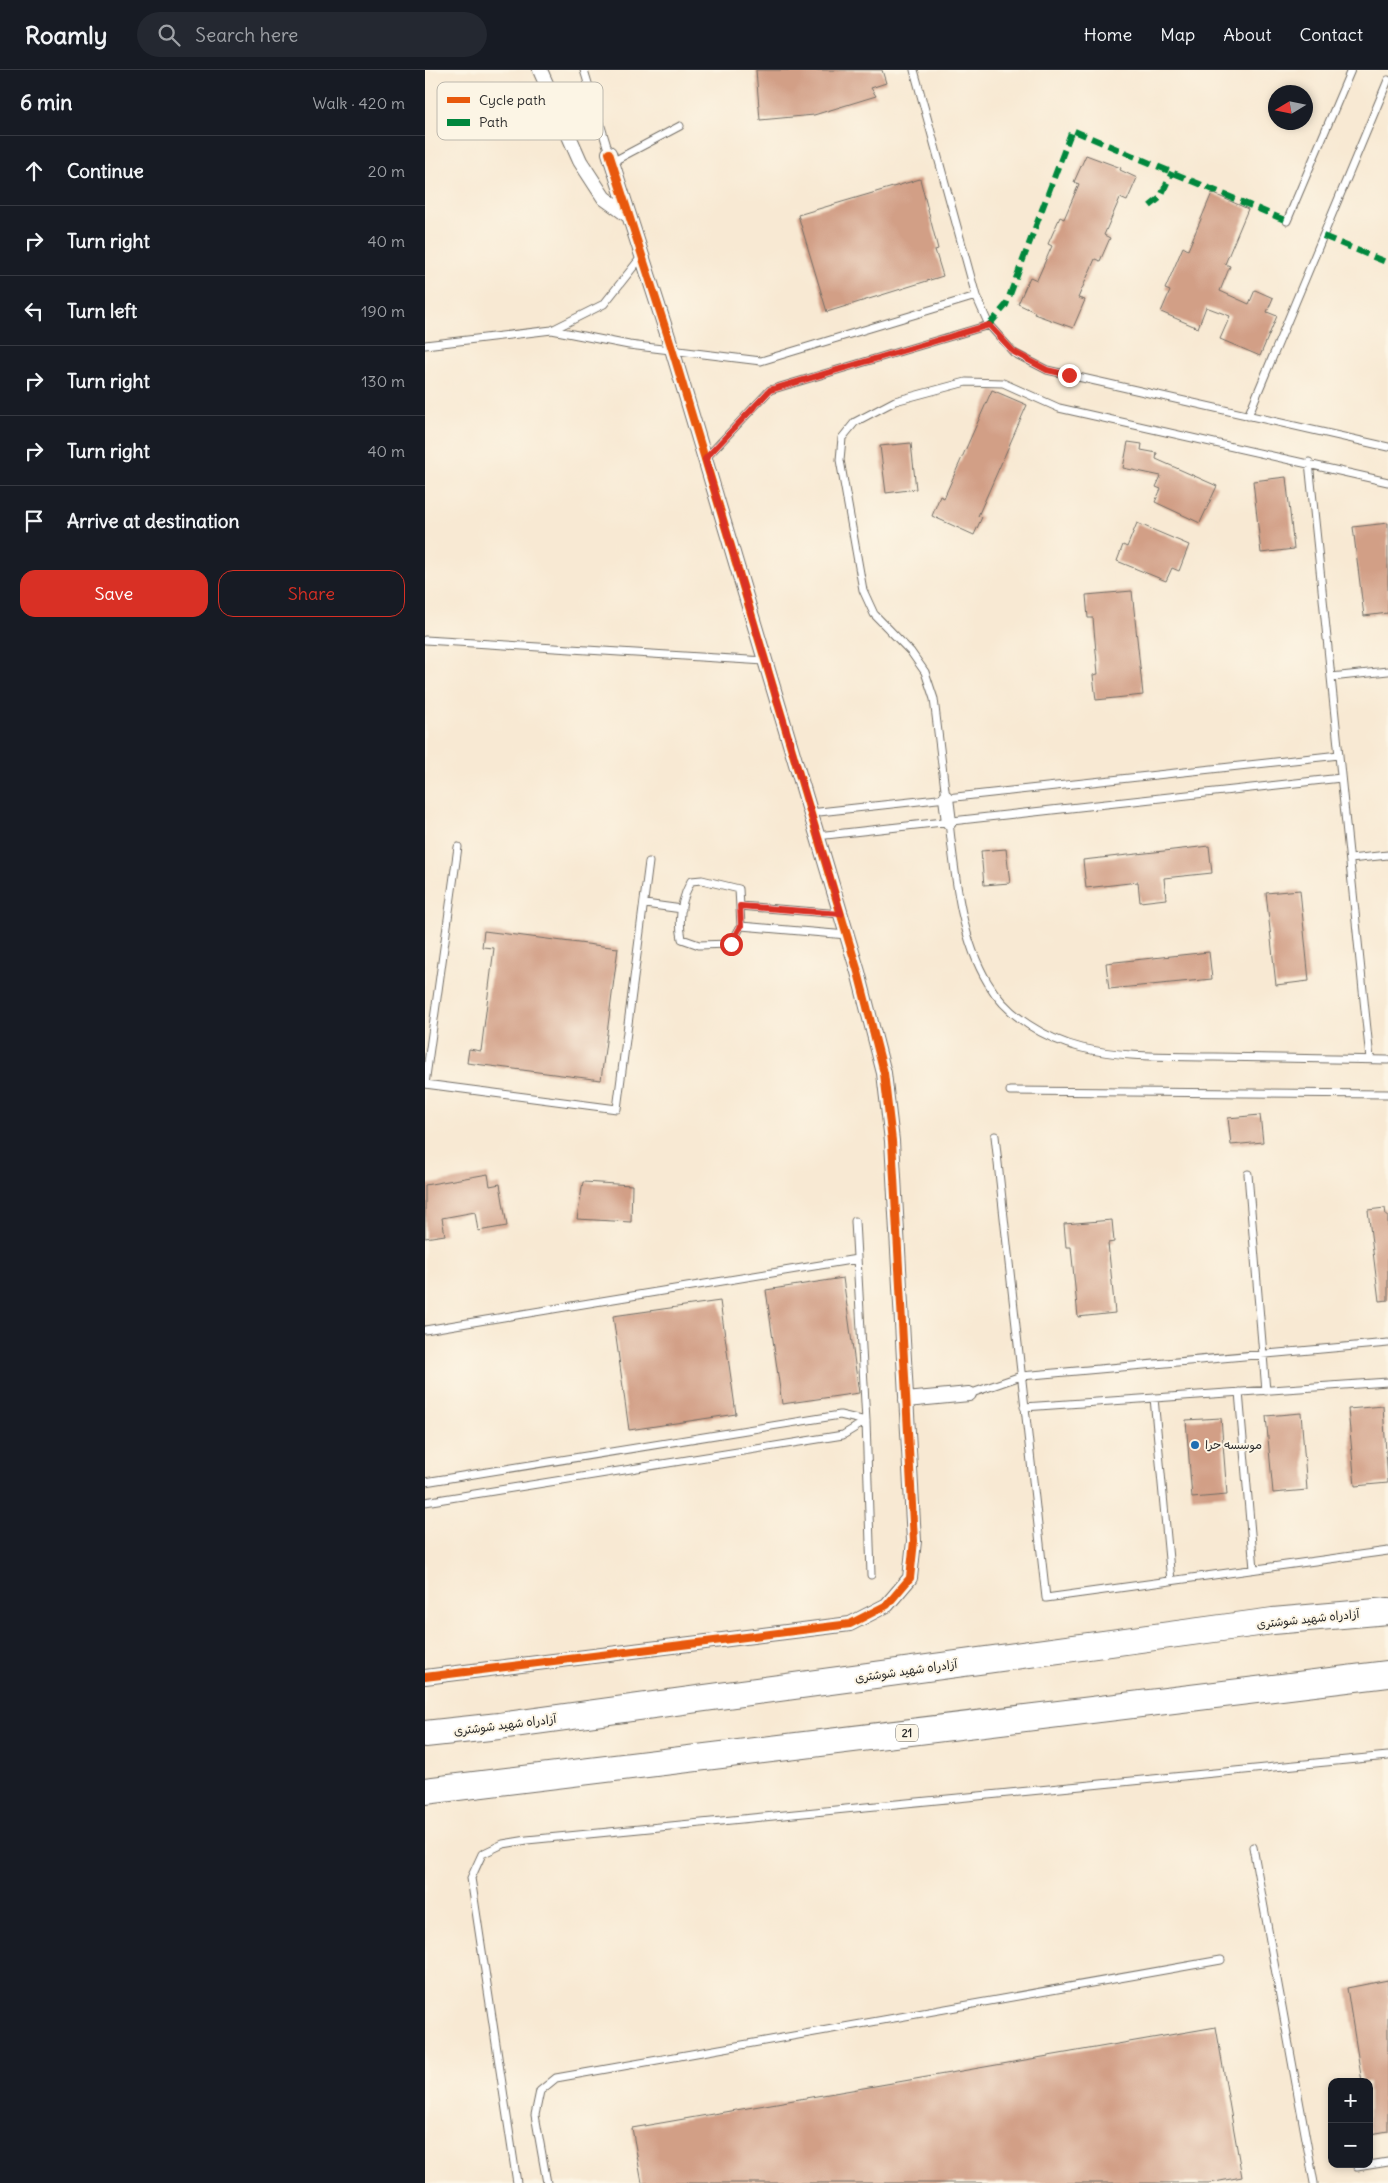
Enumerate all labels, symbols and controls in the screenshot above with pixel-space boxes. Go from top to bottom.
search box [137,12,487,57]
text: Roamly [25,20,107,50]
icon: search [155,21,183,49]
text: Search here [195,23,298,47]
text: Home [1084,23,1132,46]
text: Map [1160,23,1195,46]
text: About [1223,23,1271,46]
text: Contact [1299,23,1363,46]
legend [437,82,603,140]
north arrow [1268,85,1313,130]
text: 6 min [20,89,72,116]
text: Cycle path [479,91,546,109]
text: Walk · 420 m [313,93,405,113]
text: Path [479,113,508,131]
icon: ahead [20,157,48,185]
text: Continue [67,159,144,183]
text: 20 m [368,161,405,181]
icon: right [20,227,48,255]
text: Turn right [67,229,150,253]
text: 40 m [367,231,405,251]
icon: left [20,297,48,325]
text: Turn left [67,299,137,323]
text: 190 m [361,301,405,321]
route end [1058,364,1081,387]
icon: right [20,367,48,395]
text: Turn right [67,369,150,393]
text: 130 m [361,371,405,391]
icon: right [20,437,48,465]
text: Turn right [67,439,150,463]
text: 40 m [367,441,405,461]
icon: arrive [20,507,48,535]
text: Arrive at destination [67,509,240,533]
button: Save [20,570,208,617]
button: Share [218,570,405,617]
route start [720,933,743,956]
place label: موسسه حرا [1205,1437,1262,1453]
marker: موسسه حرا [1189,1439,1201,1451]
street label: آزادراه شهید شوشتری [1256,1606,1361,1631]
street label: آزادراه شهید شوشتری [854,1656,959,1685]
street label: آزادراه شهید شوشتری [453,1711,558,1738]
road number: 21 [896,1725,918,1742]
map controls [1328,2078,1373,2168]
button: + [1328,2078,1373,2123]
button: − [1328,2123,1373,2168]

